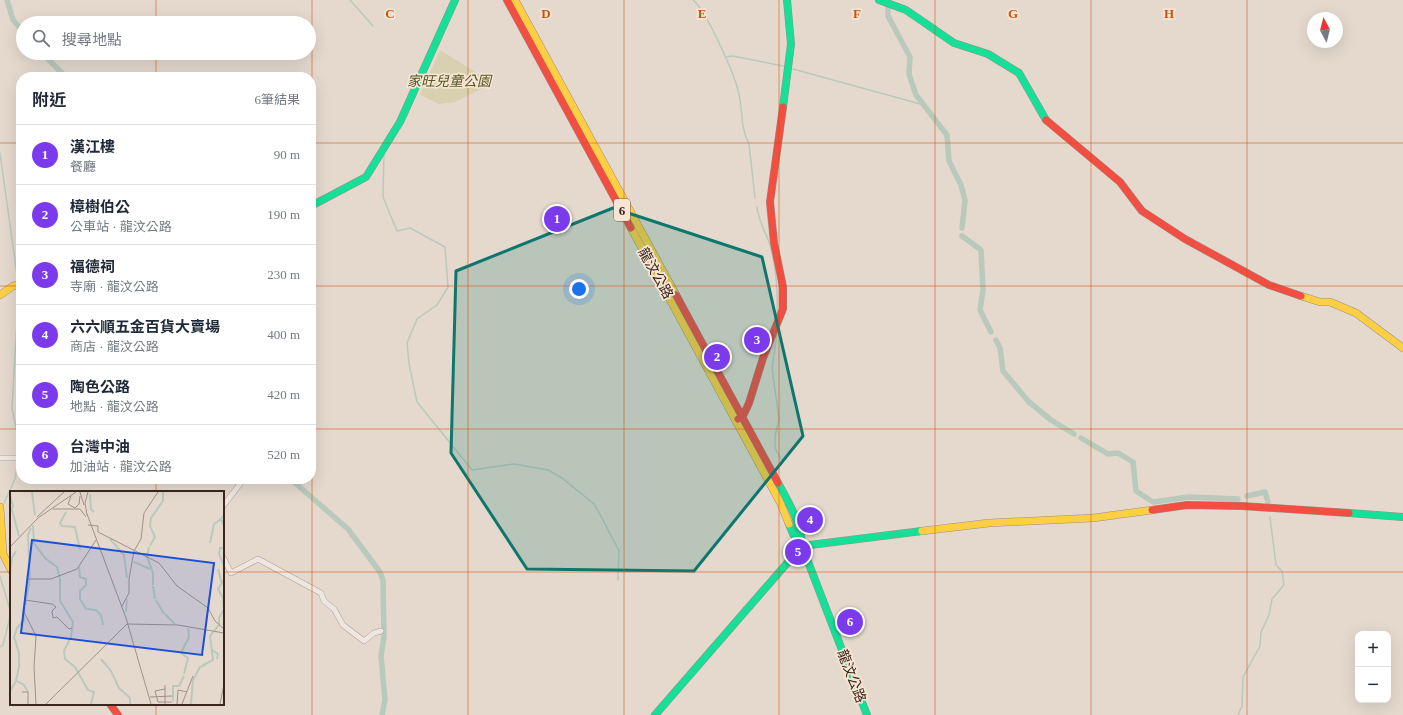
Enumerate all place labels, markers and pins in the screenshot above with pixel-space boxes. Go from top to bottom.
pin: 1 [544,204,570,234]
pin: 3 [744,325,770,355]
pin: 2 [704,342,730,372]
pin: 4 [797,505,823,535]
pin: 5 [785,537,811,567]
pin: 6 [837,607,863,637]

